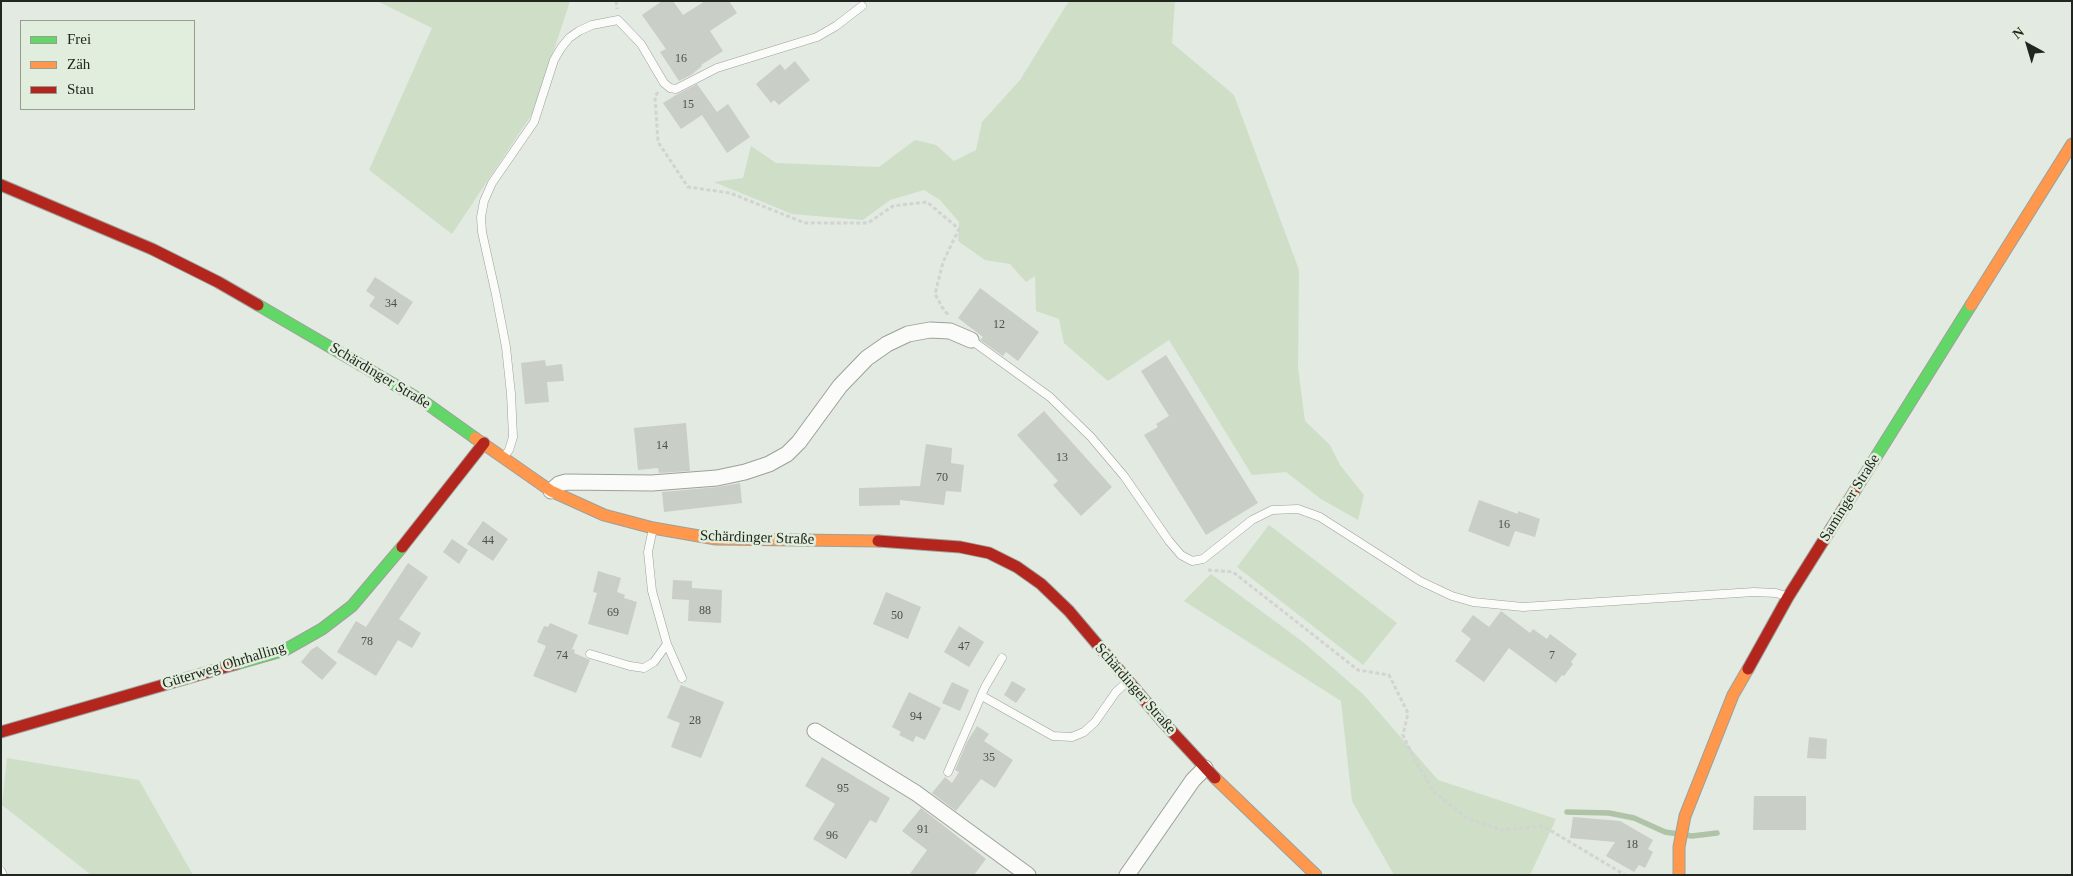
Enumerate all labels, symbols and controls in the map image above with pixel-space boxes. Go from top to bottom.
legend [20,20,195,110]
north arrow [2003,20,2053,70]
text: N [2010,24,2027,42]
text: Frei [67,31,91,47]
house number: 16 [675,52,687,66]
text: Zäh [67,56,90,72]
text: Stau [67,81,94,97]
house number: 15 [682,98,694,112]
house number: 34 [385,297,397,311]
house number: 12 [993,318,1005,332]
street label: Schärdinger Straße [326,339,434,413]
house number: 14 [656,439,668,453]
house number: 13 [1056,451,1068,465]
street label: Saminger Straße [1816,451,1884,545]
house number: 70 [936,471,948,485]
house number: 16 [1498,518,1510,532]
street label: Schärdinger Straße [699,527,815,549]
house number: 44 [482,534,494,548]
house number: 88 [699,604,711,618]
house number: 69 [607,606,619,620]
house number: 50 [891,609,903,623]
house number: 78 [361,635,373,649]
street label: Güterweg Ohrhalling [160,639,288,693]
house number: 47 [958,640,970,654]
street label: Schärdinger Straße [1091,640,1179,738]
house number: 74 [556,649,568,663]
house number: 7 [1549,649,1555,663]
house number: 94 [910,710,922,724]
house number: 28 [689,714,701,728]
house number: 35 [983,751,995,765]
house number: 95 [837,782,849,796]
house number: 91 [917,823,929,837]
house number: 96 [826,829,838,843]
house number: 18 [1626,838,1638,852]

